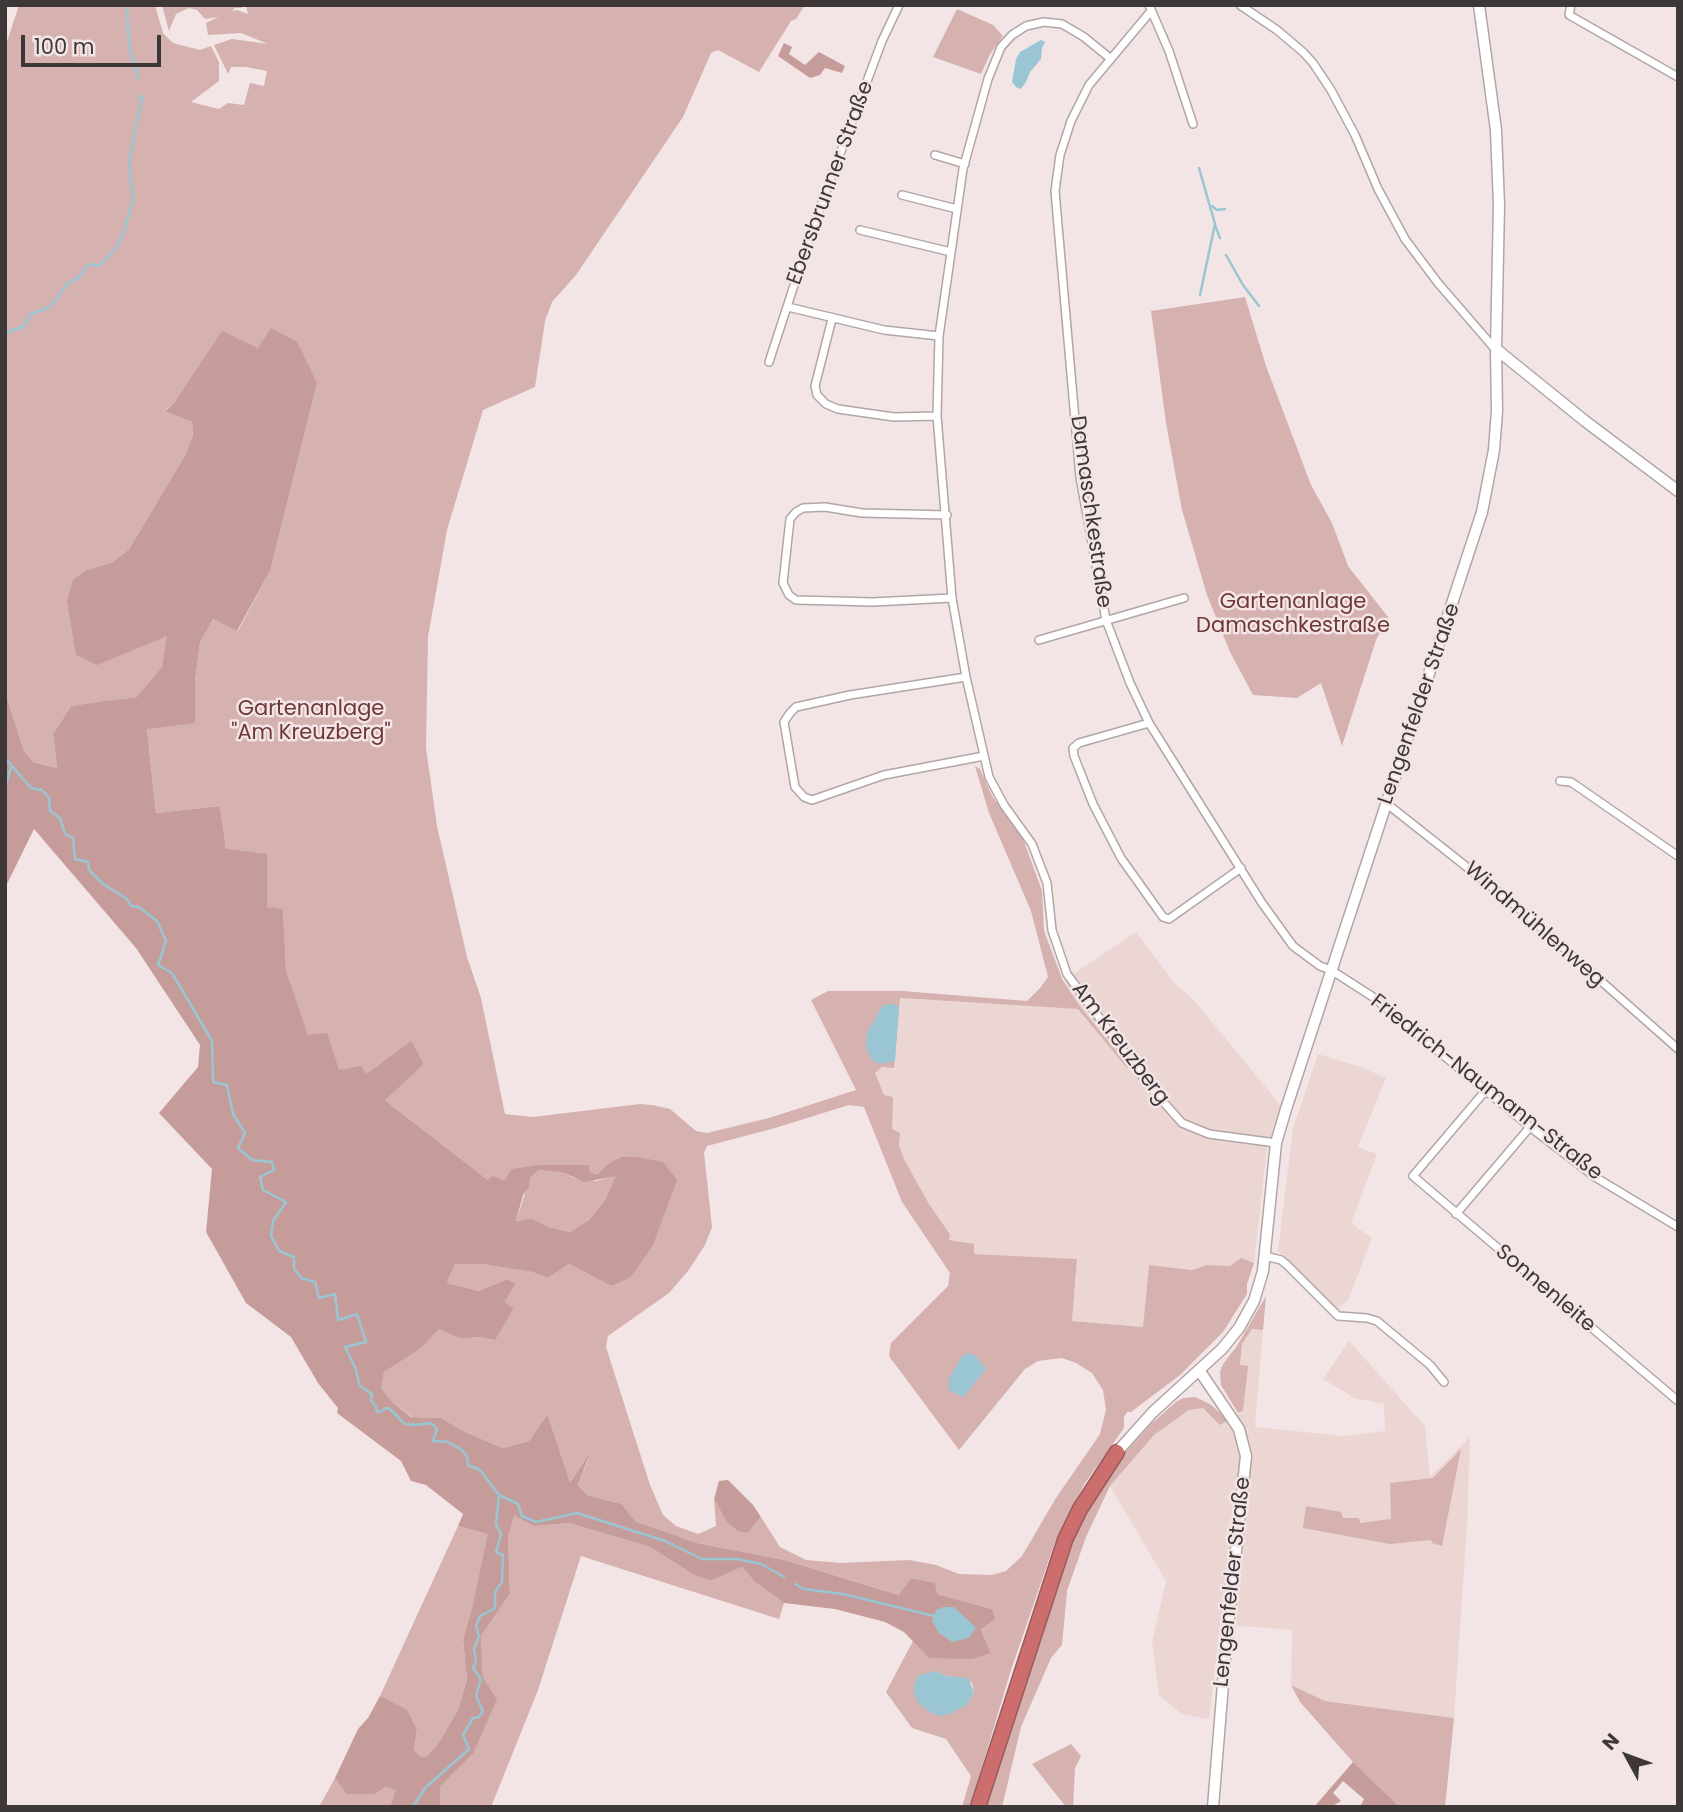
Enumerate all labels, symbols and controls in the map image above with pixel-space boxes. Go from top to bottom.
scale bar [24,21,164,65]
text: 100 m [34,32,94,61]
street label: Ebersbrunner Straße [782,78,880,288]
street label: Damaschkestraße [1064,414,1116,610]
park label: Gartenanlage Damaschkestraße [1196,590,1390,640]
street label: Lengenfelder Straße [1374,600,1466,808]
park label: Gartenanlage "Am Kreuzberg" [231,697,391,747]
street label: Windmühlenweg [1459,857,1609,993]
street label: Am Kreuzberg [1066,978,1174,1110]
street label: Friedrich-Naumann-Straße [1365,990,1607,1186]
street label: Sonnenleite [1490,1240,1600,1338]
street label: Lengenfelder Straße [1209,1476,1257,1688]
north arrow [1592,1721,1662,1791]
text: N [1596,1728,1626,1756]

